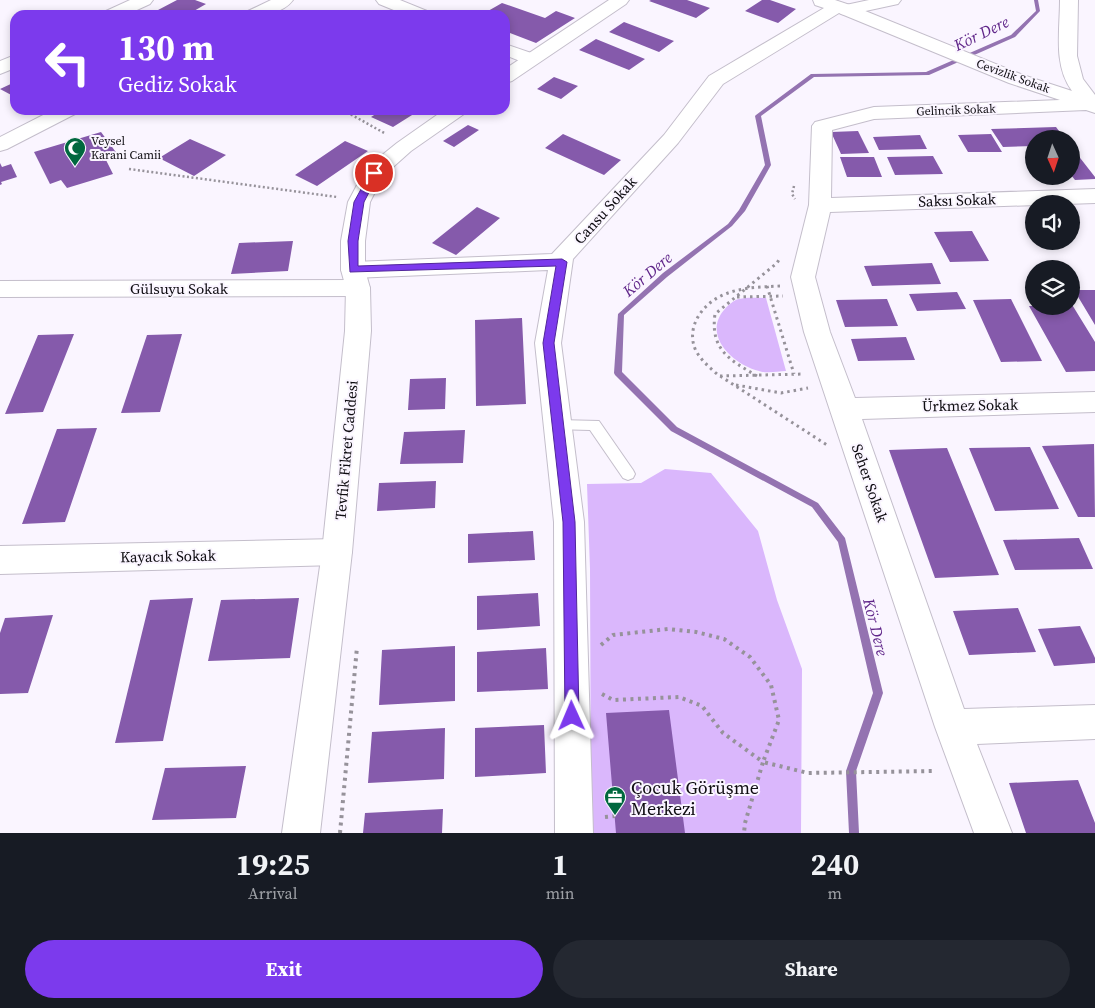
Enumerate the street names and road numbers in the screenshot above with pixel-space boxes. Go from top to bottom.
street label: Cevizlik Sokak [974,55,1052,97]
street label: Gelincik Sokak [916,101,996,119]
street label: Cansu Sokak [569,171,642,248]
street label: Saksı Sokak [918,188,997,212]
street label: Gülsuyu Sokak [130,278,229,299]
street label: Tevfik Fikret Caddesi [329,379,363,521]
street label: Ürkmez Sokak [922,394,1019,416]
street label: Seher Sokak [847,441,893,526]
street label: Kayacık Sokak [120,545,217,567]

